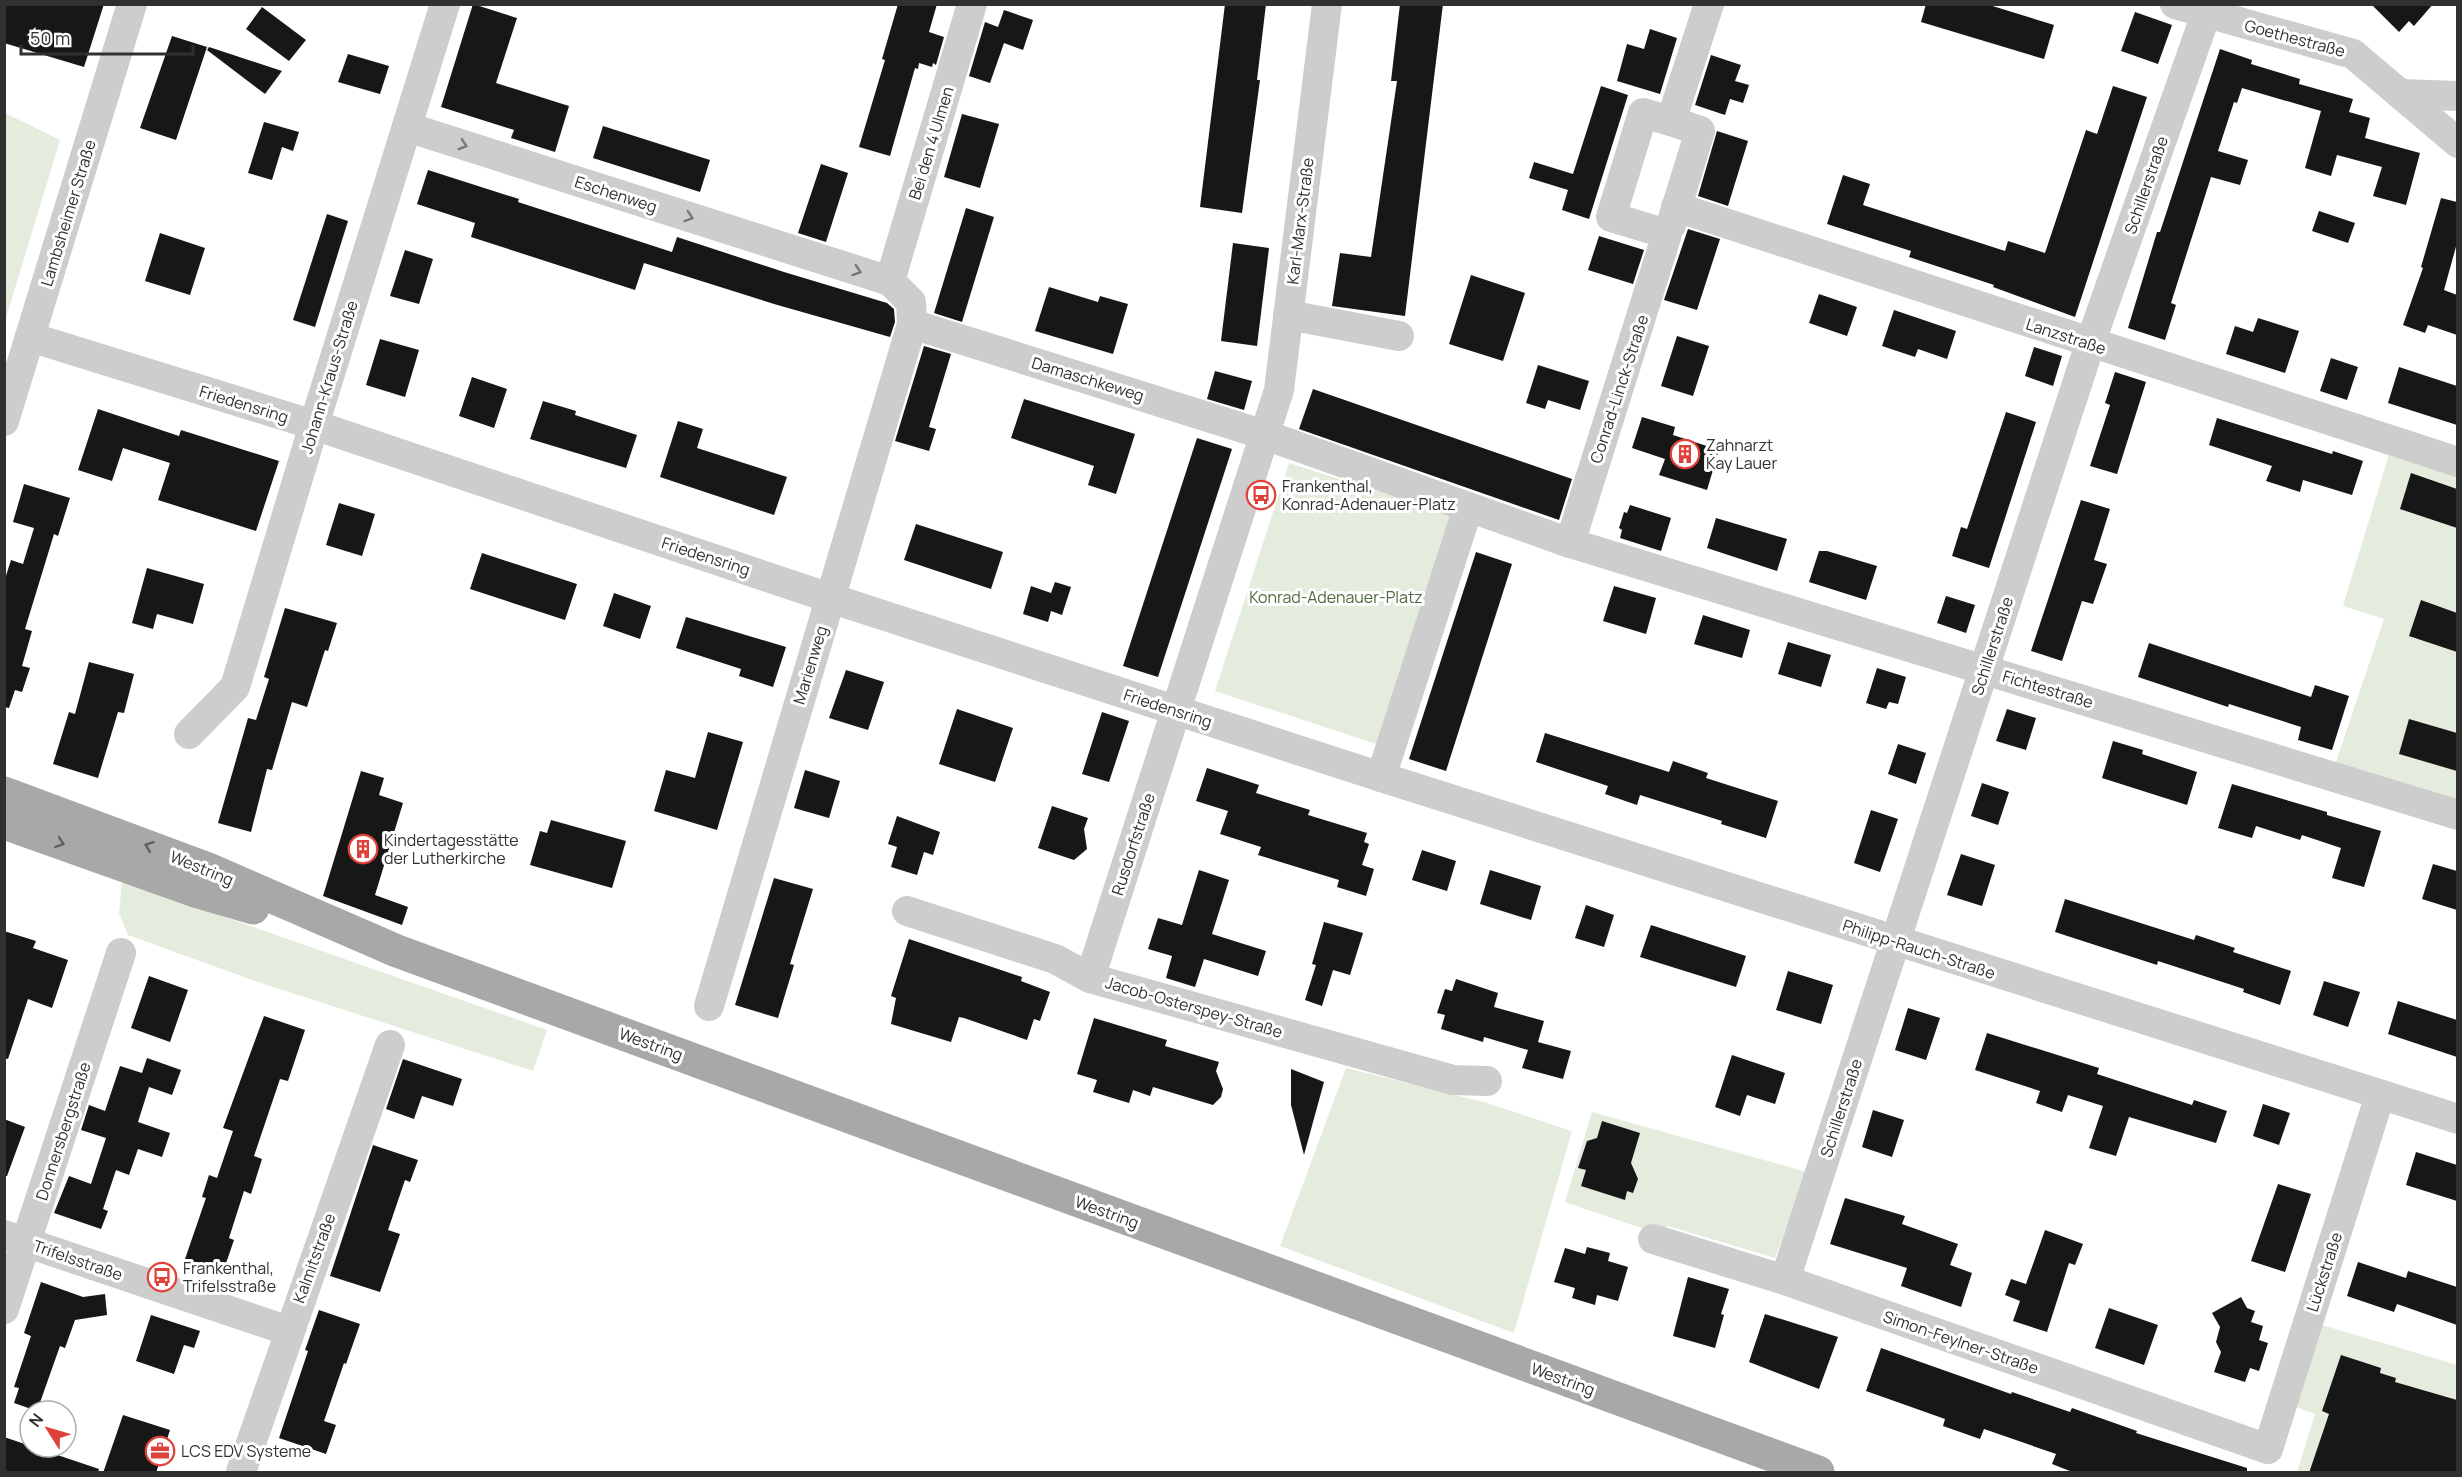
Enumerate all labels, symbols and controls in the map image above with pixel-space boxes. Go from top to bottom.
street label: Goethestraße [2242,14,2348,62]
scale bar [21,18,194,56]
text: 50 m [30,26,70,50]
street label: Bei den 4 Ulmen [903,84,959,202]
street label: Schillerstraße [2119,133,2173,237]
street label: Lambsheimer Straße [35,137,101,289]
one-way arrow [457,138,468,150]
street label: Karl-Marx-Straße [1281,156,1319,286]
street label: Eschenweg [572,170,660,218]
one-way arrow [683,210,694,222]
one-way arrow [851,264,862,276]
street label: Johann-Kraus-Straße [295,298,363,456]
street label: Conrad-Linck-Straße [1585,312,1653,466]
street label: Lanzstraße [2023,313,2109,359]
street label: Damaschkeweg [1029,351,1147,407]
street label: Friedensring [197,380,291,428]
place label: Zahnarzt Kay Lauer [1706,434,1777,474]
building icon: Zahnarzt Kay Lauer [1669,438,1701,470]
place label: Frankenthal, Konrad-Adenauer-Platz [1282,475,1456,515]
bus stop icon: Frankenthal, Konrad-Adenauer-Platz [1245,479,1277,511]
street label: Friedensring [659,531,753,581]
park label: Konrad-Adenauer-Platz [1249,586,1423,608]
street label: Schillerstraße [1966,594,2018,698]
street label: Marienweg [788,623,832,707]
street label: Fichtestraße [2000,665,2096,713]
street label: Friedensring [1121,683,1215,733]
street label: Rusdorfstraße [1106,790,1160,898]
place label: Kindertagesstätte der Lutherkirche [384,829,519,869]
building icon: Kindertagesstätte der Lutherkirche [347,833,379,865]
one-way arrow [54,835,65,848]
one-way arrow [144,841,155,853]
street label: Westring [167,845,237,891]
street label: Philipp-Rauch-Straße [1840,914,1998,984]
street label: Jacob-Osterspey-Straße [1103,971,1285,1043]
street label: Westring [616,1022,686,1066]
street label: Schillerstraße [1815,1056,1867,1160]
street label: Donnersbergstraße [30,1059,96,1203]
street label: Westring [1072,1190,1142,1234]
street label: Kalmitstraße [288,1210,340,1306]
street label: Lückstraße [2301,1229,2347,1315]
street label: Trifelsstraße [30,1234,126,1286]
place label: Frankenthal, Trifelsstraße [183,1257,276,1297]
bus stop icon: Frankenthal, Trifelsstraße [146,1261,178,1293]
street label: Simon-Feylner-Straße [1880,1305,2042,1379]
street label: Westring [1528,1357,1598,1401]
north arrow [18,1399,78,1459]
text: N [24,1409,48,1431]
office icon: LCS EDV Systeme [144,1435,176,1467]
place label: LCS EDV Systeme [181,1440,311,1462]

